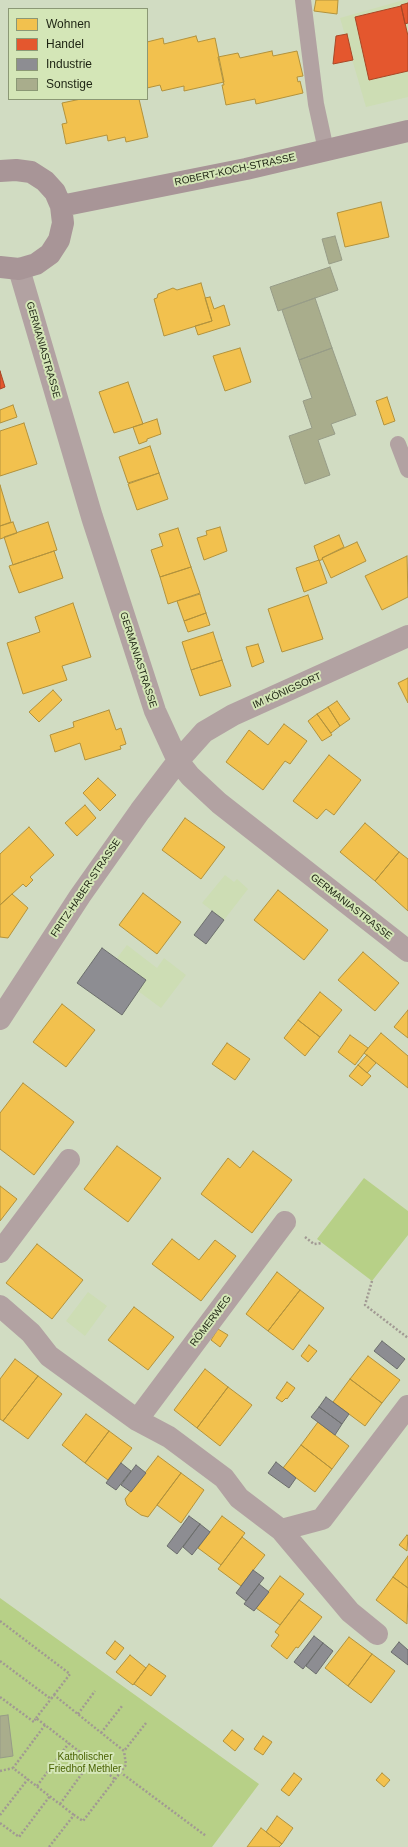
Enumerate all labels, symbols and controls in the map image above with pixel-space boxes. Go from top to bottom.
legend [8,8,148,100]
text: Wohnen [46,17,90,31]
text: Handel [46,37,84,51]
text: Industrie [46,57,92,71]
text: Sonstige [46,77,93,91]
street label: ROBERT-KOCH-STRASSE [174,151,296,189]
street label: GERMANIASTRASSE [23,300,63,400]
street label: GERMANIASTRASSE [117,611,159,709]
street label: IM KÖNIGSORT [251,671,323,711]
street label: FRITZ-HABER-STRASSE [49,837,123,939]
street label: GERMANIASTRASSE [308,871,394,943]
street label: RÖMERWEG [188,1293,234,1349]
park label: Katholischer Friedhof Methler [49,1751,121,1774]

